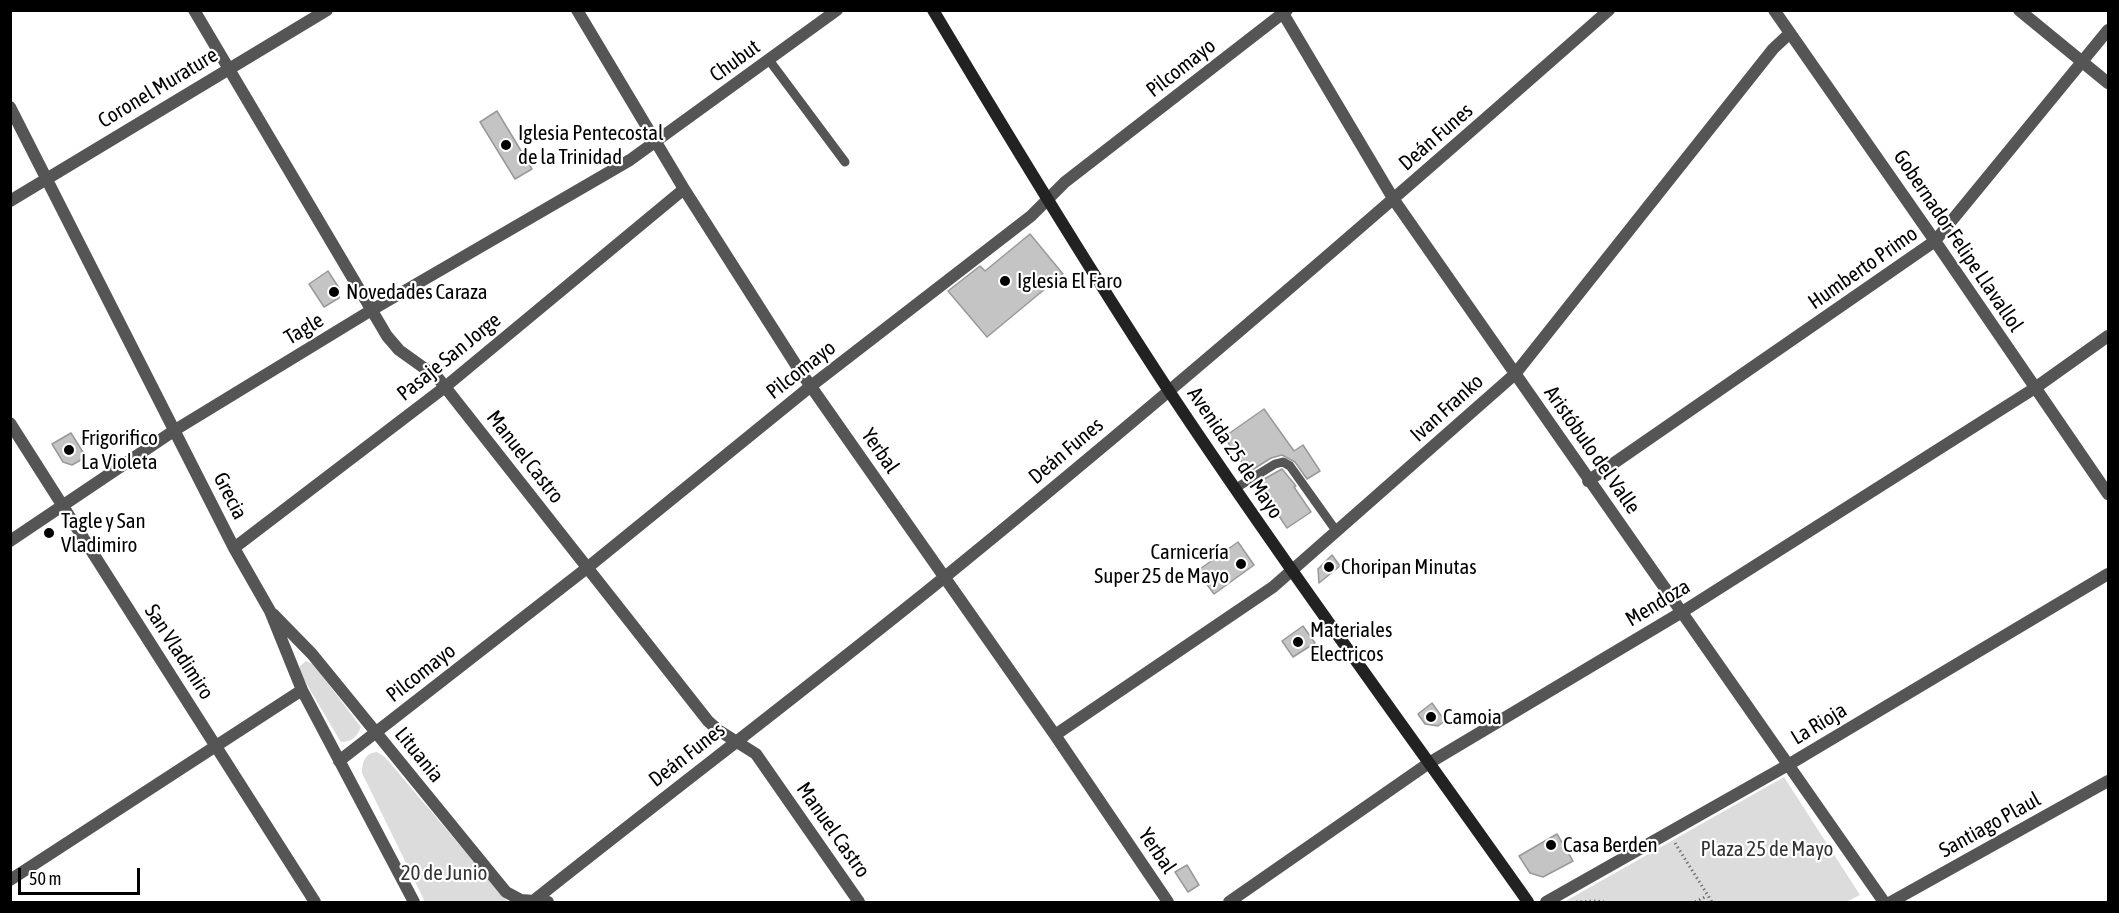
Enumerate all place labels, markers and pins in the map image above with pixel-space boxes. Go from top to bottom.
place label: Iglesia Pentecostal de la Trinidad [518,120,664,170]
marker: Iglesia Pentecostal de la Trinidad [499,138,513,152]
place label: Iglesia El Faro [1017,268,1122,294]
marker: Iglesia El Faro [998,274,1012,288]
place label: Novedades Caraza [346,279,487,305]
marker: Novedades Caraza [327,285,341,299]
place label: Frigorifico La Violeta [81,425,158,475]
marker: Frigorifico La Violeta [62,443,76,457]
place label: Tagle y San Vladimiro [61,508,146,558]
marker: Tagle y San Vladimiro [42,526,56,540]
place label: Carnicería Super 25 de Mayo [1094,539,1229,589]
place label: Choripan Minutas [1341,554,1477,580]
marker: Carnicería Super 25 de Mayo [1234,557,1248,571]
marker: Choripan Minutas [1322,560,1336,574]
place label: Materiales Electricos [1310,617,1392,667]
marker: Materiales Electricos [1291,635,1305,649]
place label: Camoia [1443,704,1502,730]
marker: Camoia [1424,710,1438,724]
place label: Casa Berden [1563,832,1658,858]
marker: Casa Berden [1544,838,1558,852]

